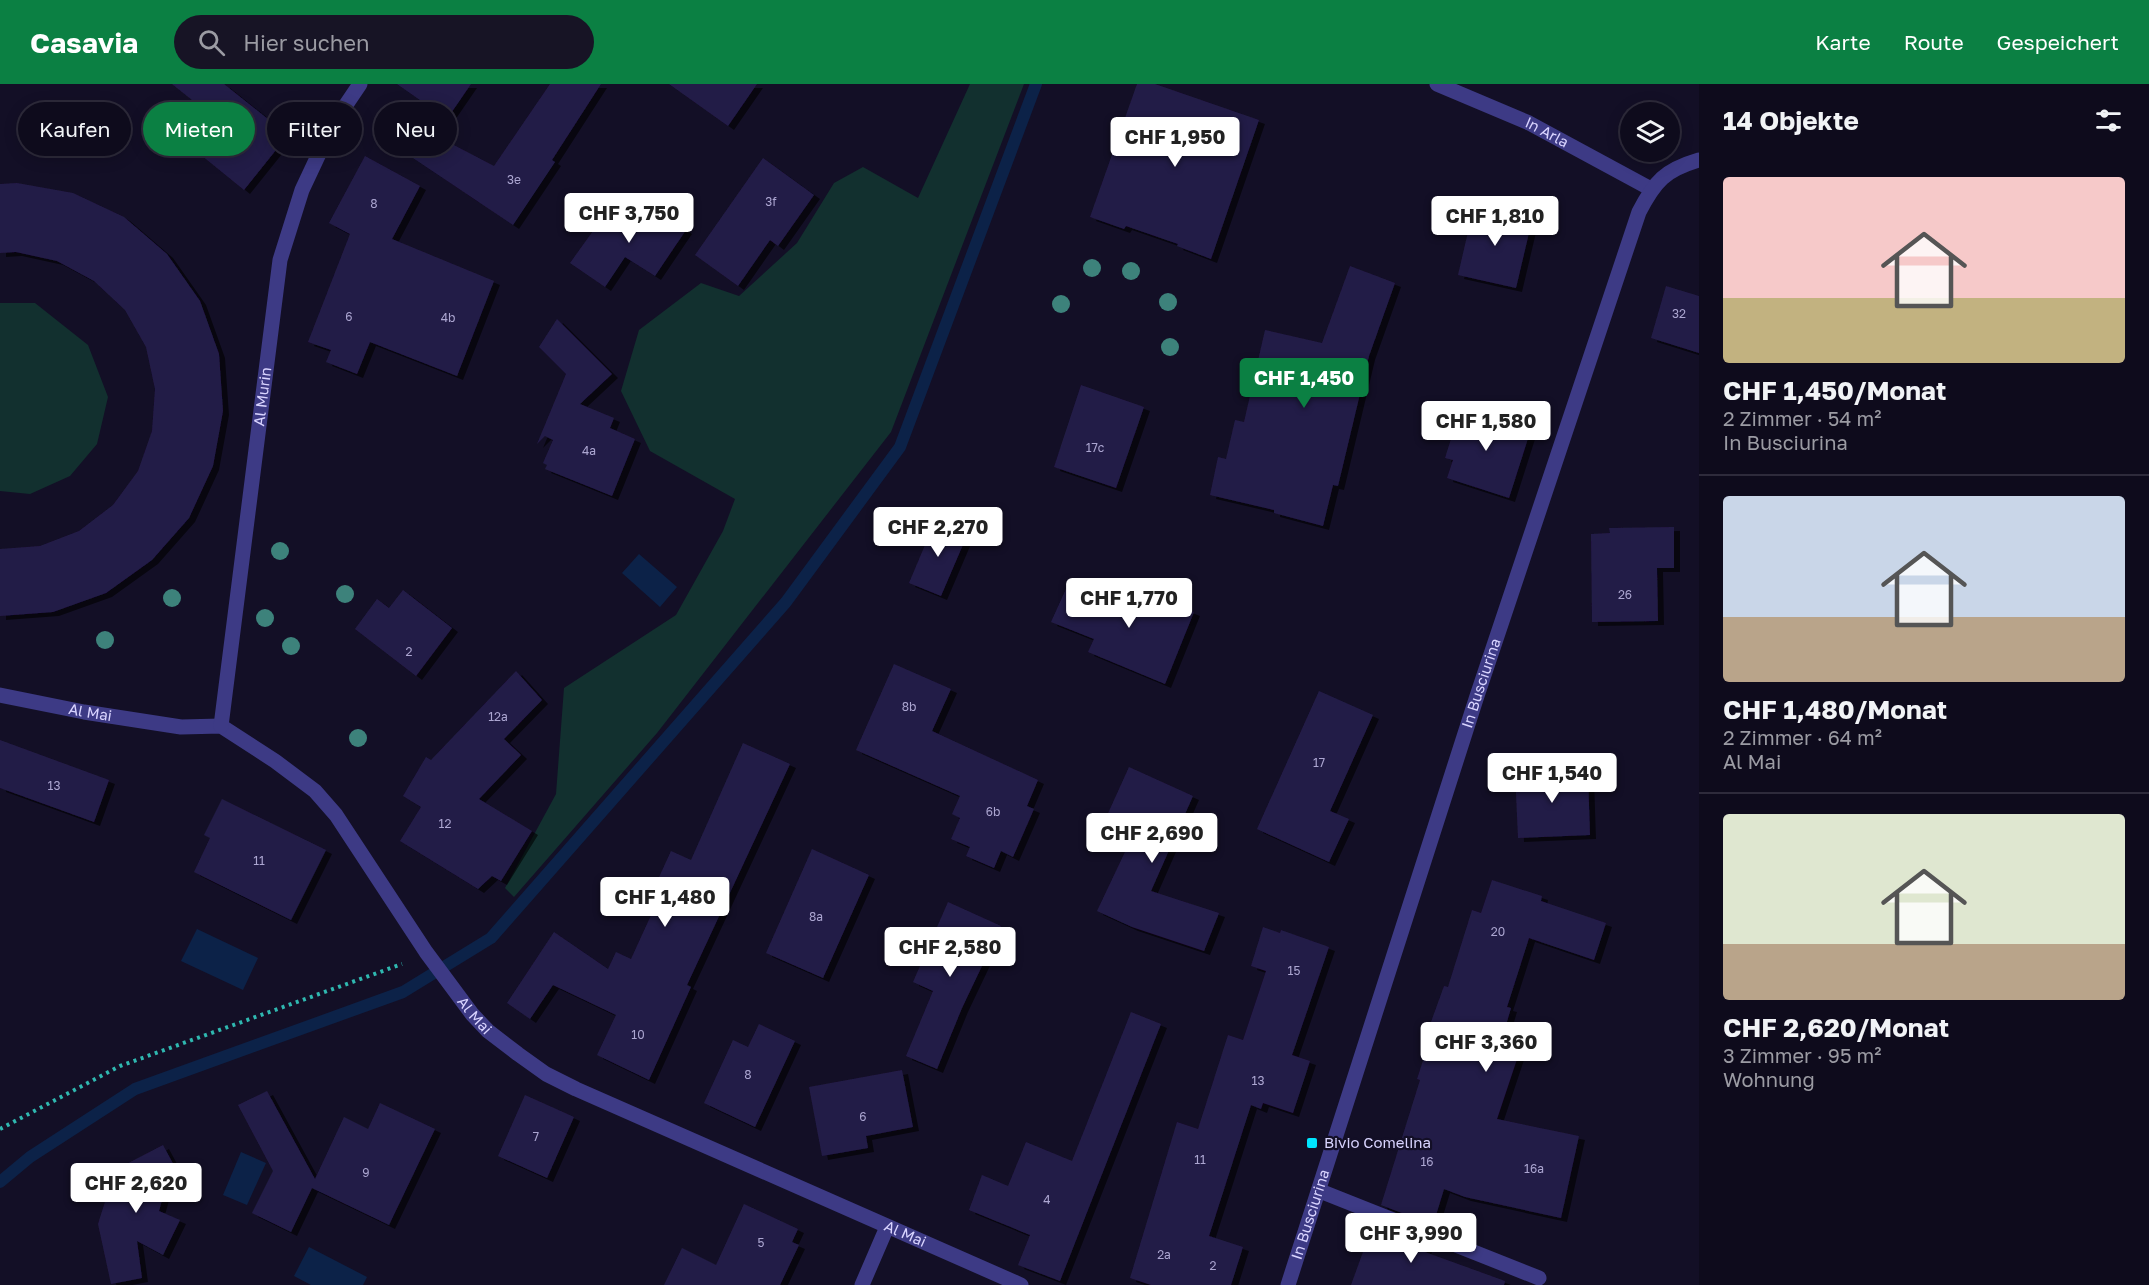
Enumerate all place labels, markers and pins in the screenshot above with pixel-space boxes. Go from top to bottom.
pin: CHF 1,950 [1106,117,1244,168]
pin: CHF 3,750 [560,193,698,244]
pin: CHF 1,810 [1426,196,1564,247]
pin: CHF 1,450 [1235,358,1373,409]
pin: CHF 1,580 [1417,401,1555,452]
pin: CHF 2,270 [869,507,1007,558]
pin: CHF 1,770 [1060,578,1198,629]
pin: CHF 1,540 [1483,753,1621,804]
pin: CHF 2,690 [1083,813,1221,864]
pin: CHF 1,480 [596,877,734,928]
pin: CHF 2,580 [881,927,1019,978]
pin: CHF 3,360 [1417,1022,1555,1073]
place label: Bivio Comelina [1324,1133,1431,1151]
marker: Bivio Comelina [1305,1136,1319,1150]
pin: CHF 2,620 [67,1163,205,1214]
pin: CHF 3,990 [1342,1213,1480,1264]

